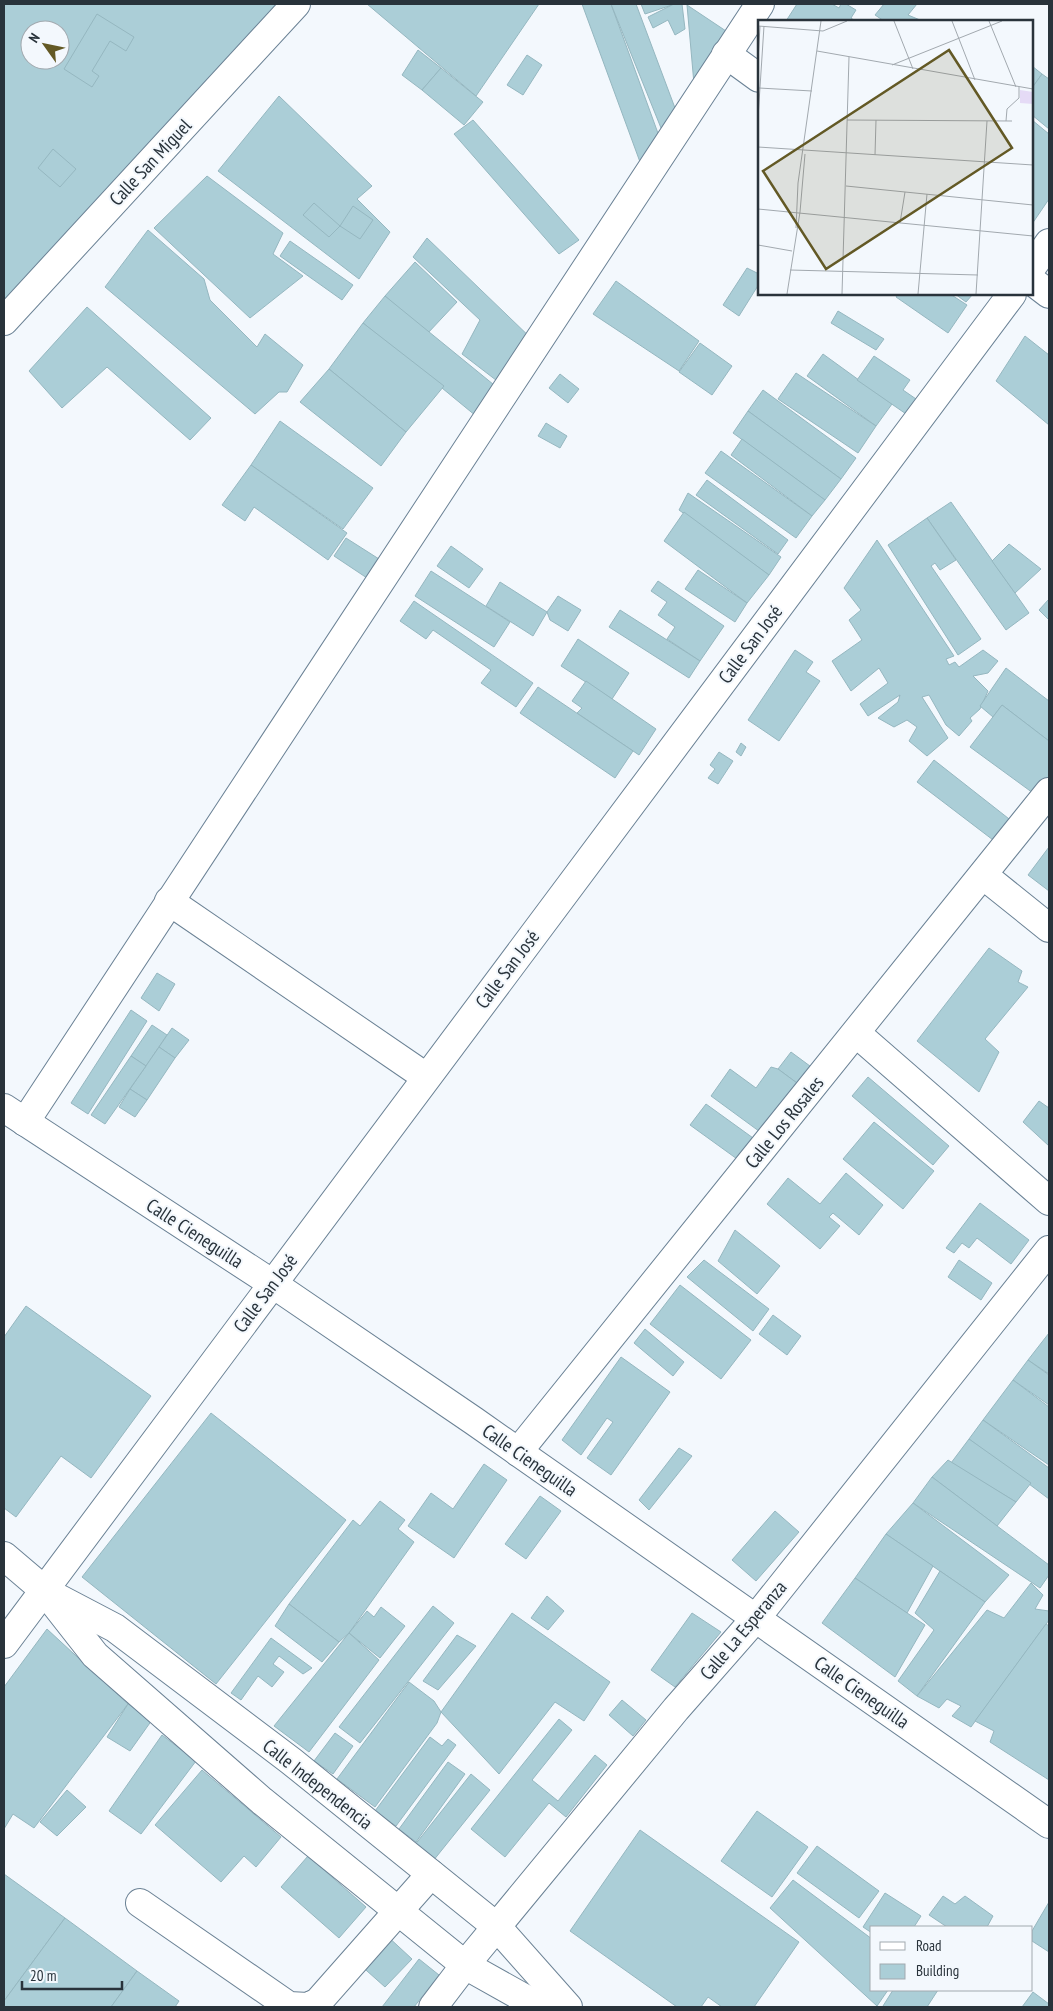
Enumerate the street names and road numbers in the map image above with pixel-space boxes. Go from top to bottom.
street label: Calle San Miguel [104,113,197,210]
street label: Calle San José [713,600,787,688]
street label: Calle San José [470,925,544,1013]
street label: Calle Los Rosales [739,1071,829,1173]
street label: Calle Cieneguilla [142,1193,248,1273]
street label: Calle San José [228,1249,302,1337]
street label: Calle Cieneguilla [478,1418,582,1502]
street label: Calle La Esperanza [694,1575,792,1685]
street label: Calle Cieneguilla [810,1650,914,1734]
street label: Calle Independencia [258,1734,378,1834]

